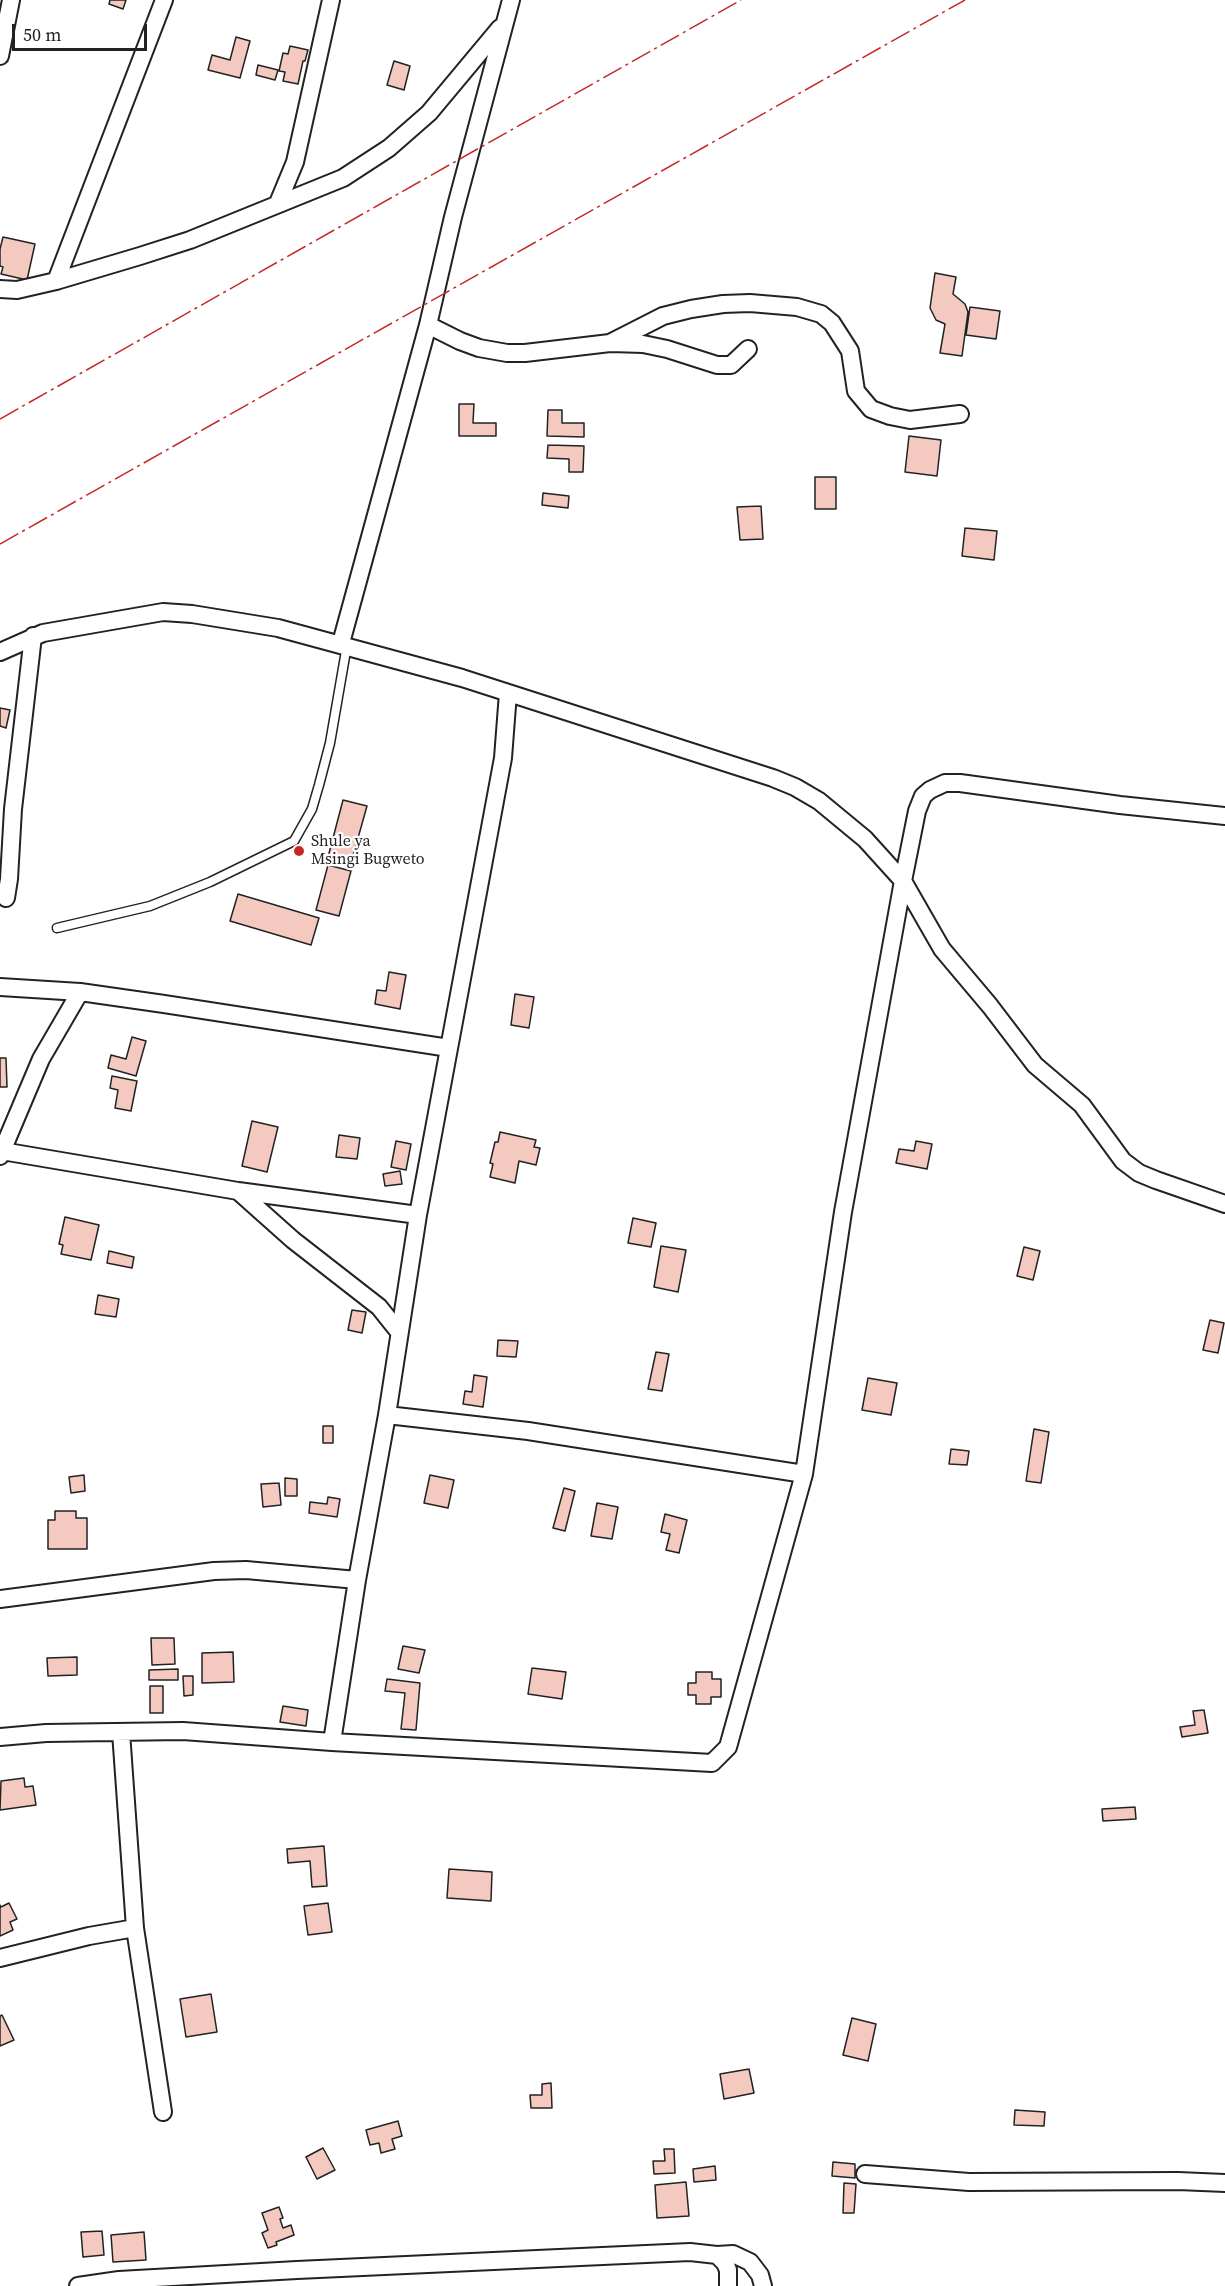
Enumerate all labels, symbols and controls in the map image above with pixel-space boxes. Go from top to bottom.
scale bar [15,12,150,50]
text: 50 m [23,22,61,47]
place label: Shule ya Msingi Bugweto [311,832,425,870]
marker: Shule ya Msingi Bugweto [292,844,306,858]

